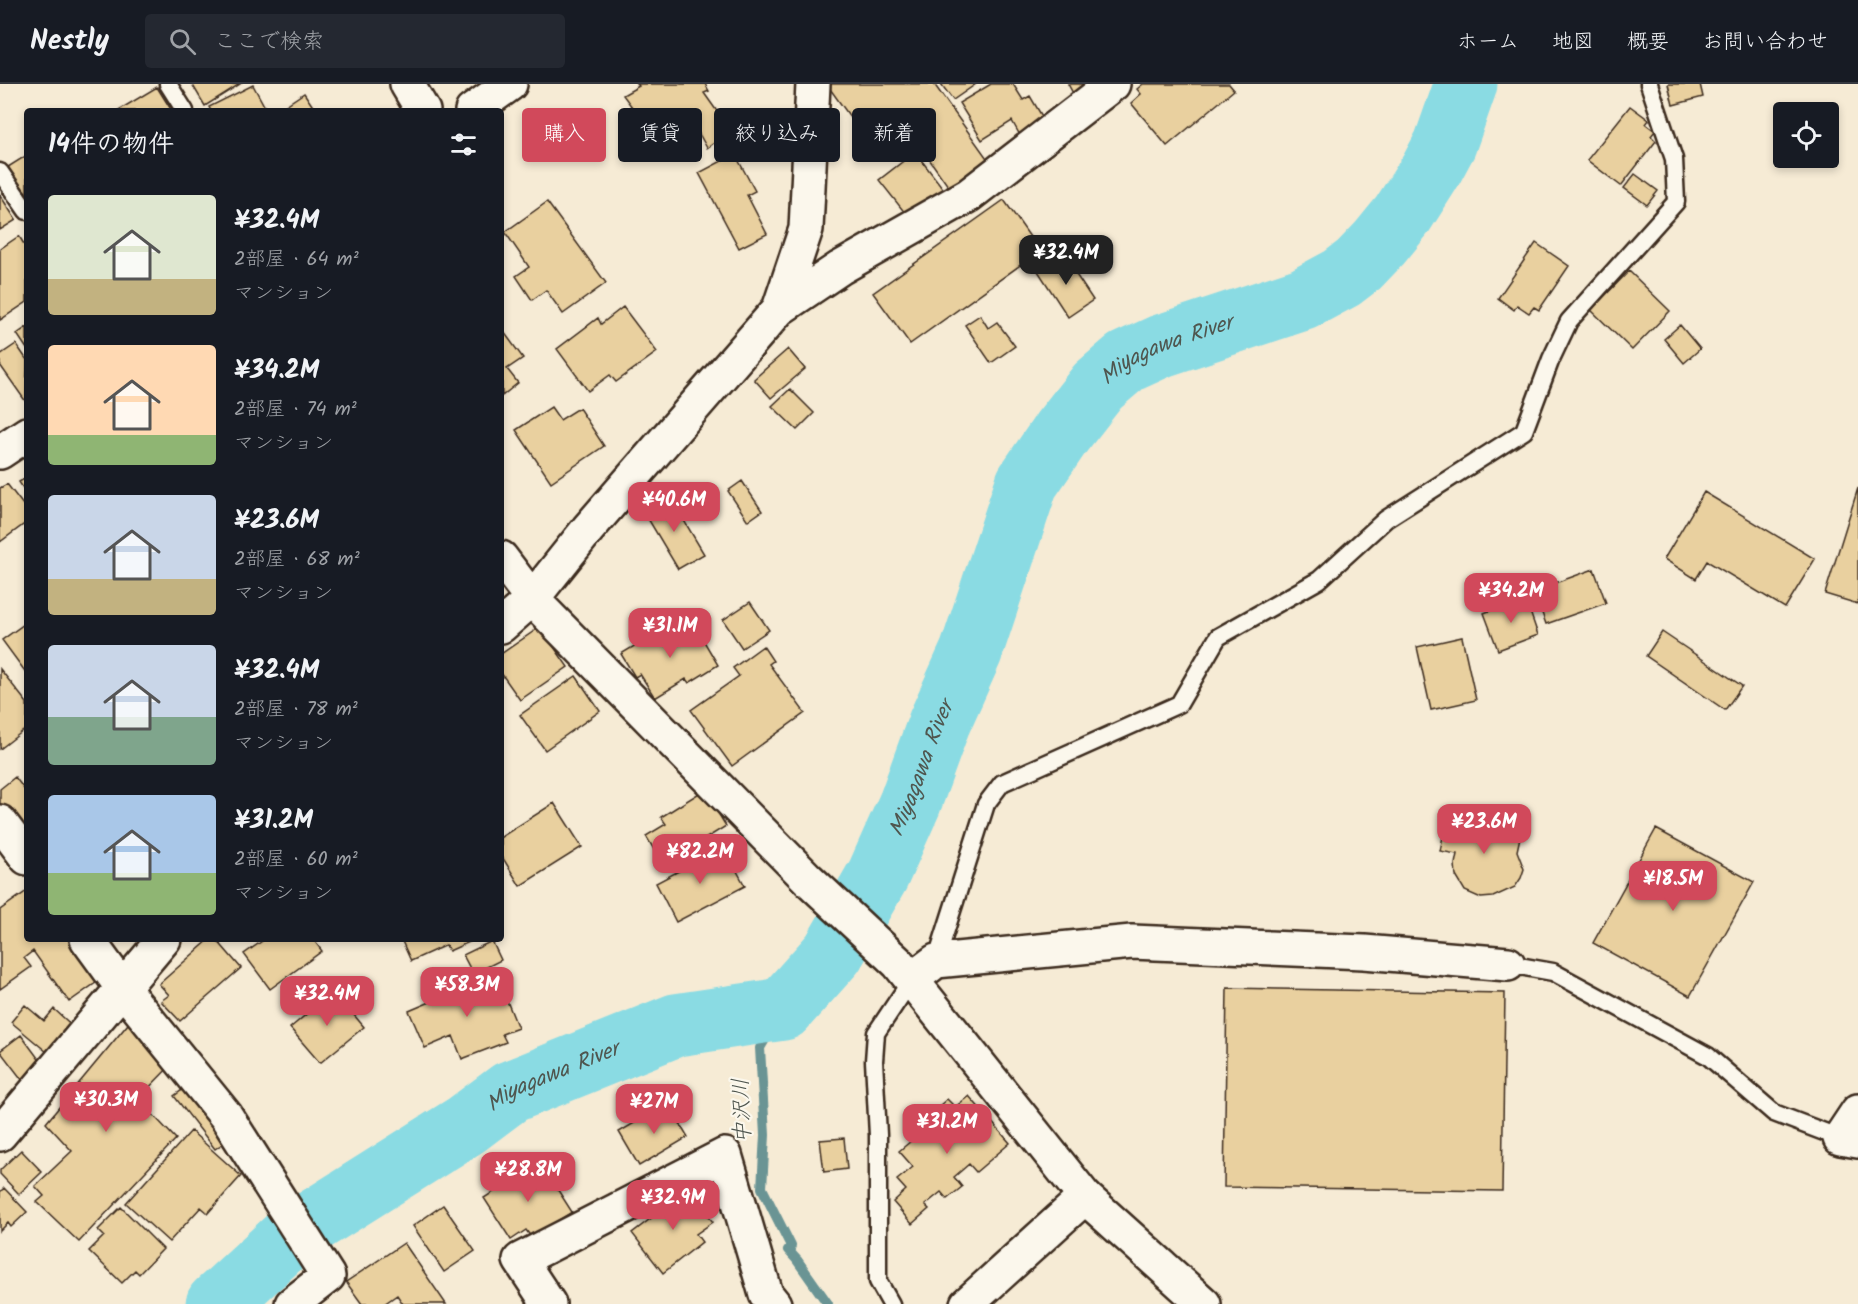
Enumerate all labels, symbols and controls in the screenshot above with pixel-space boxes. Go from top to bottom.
search box [145,14,565,68]
text: Nestly [30,19,109,64]
icon: search [166,25,199,58]
text: ここで検索 [214,25,324,60]
text: ホーム [1457,26,1519,59]
text: 地図 [1552,26,1594,59]
text: 概要 [1627,26,1669,59]
text: お問い合わせ [1702,26,1828,59]
map controls [1773,102,1839,168]
button: locate [1773,102,1839,168]
chip: 購入 [522,108,606,162]
chip: 賃貸 [618,108,702,162]
chip: 絞り込み [714,108,840,162]
chip: 新着 [852,108,936,162]
text: 14件の物件 [48,124,174,166]
icon: filters [447,128,480,161]
text: ¥32.4M [234,200,319,242]
icon: home [96,219,168,291]
pin: ¥32.4M [1017,235,1115,286]
text: ¥32.4M [1033,238,1099,270]
text: 2部屋 · 64 m² [234,244,359,276]
text: マンション [234,278,333,310]
water label: Miyagawa River [1092,304,1242,394]
text: ¥34.2M [234,350,319,392]
icon: home [96,369,168,441]
text: 2部屋 · 74 m² [234,394,357,426]
text: マンション [234,428,333,460]
pin: ¥40.6M [625,482,723,533]
text: ¥40.6M [642,485,706,517]
text: ¥23.6M [234,500,319,542]
icon: home [96,519,168,591]
text: 2部屋 · 68 m² [234,544,360,576]
pin: ¥34.2M [1462,573,1560,624]
text: ¥34.2M [1478,576,1544,608]
text: マンション [234,578,333,610]
pin: ¥31.1M [621,608,719,659]
text: ¥31.1M [642,611,698,643]
text: ¥32.4M [234,650,319,692]
icon: home [96,669,168,741]
water label: Miyagawa River [880,691,966,842]
text: 2部屋 · 78 m² [234,694,358,726]
text: マンション [234,728,333,760]
text: ¥31.2M [234,800,313,842]
pin: ¥23.6M [1435,804,1533,855]
text: ¥23.6M [1451,807,1517,839]
icon: home [96,819,168,891]
pin: ¥82.2M [651,834,749,885]
text: ¥82.2M [666,837,734,869]
text: 2部屋 · 60 m² [234,844,358,876]
pin: ¥18.5M [1624,861,1722,912]
text: ¥18.5M [1643,864,1703,896]
text: マンション [234,878,333,910]
pin: ¥58.3M [418,967,516,1018]
text: ¥58.3M [434,970,500,1002]
pin: ¥32.4M [278,976,376,1027]
text: ¥32.4M [294,979,360,1011]
water label: Miyagawa River [479,1030,629,1122]
water label: 中沢川 [724,1077,762,1145]
pin: ¥30.3M [57,1082,155,1133]
pin: ¥27M [618,1084,690,1135]
text: ¥30.3M [74,1085,138,1117]
text: ¥27M [630,1087,678,1119]
pin: ¥31.2M [898,1104,996,1155]
text: ¥31.2M [917,1107,977,1139]
pin: ¥28.8M [479,1152,577,1203]
text: ¥28.8M [494,1155,562,1187]
pin: ¥32.9M [624,1180,722,1231]
text: ¥32.9M [641,1183,705,1215]

